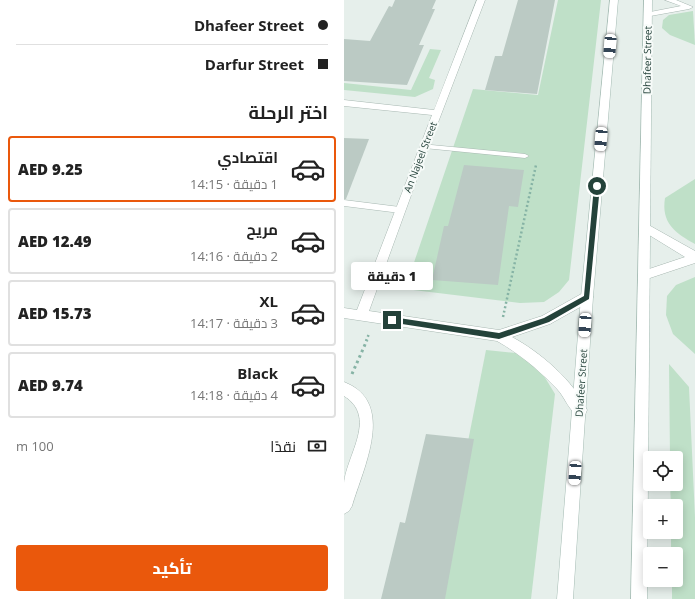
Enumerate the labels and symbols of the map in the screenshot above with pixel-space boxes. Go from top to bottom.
street label: Dhafeer Street [639,25,655,94]
car [603,34,617,58]
street label: An Najeel Street [400,119,440,194]
car [594,127,608,151]
route start [588,177,606,195]
callout: 1 دقيقة [351,262,433,290]
route end [383,311,401,329]
car [578,313,592,337]
street label: Dhafeer Street [572,348,590,417]
car [568,461,582,485]

